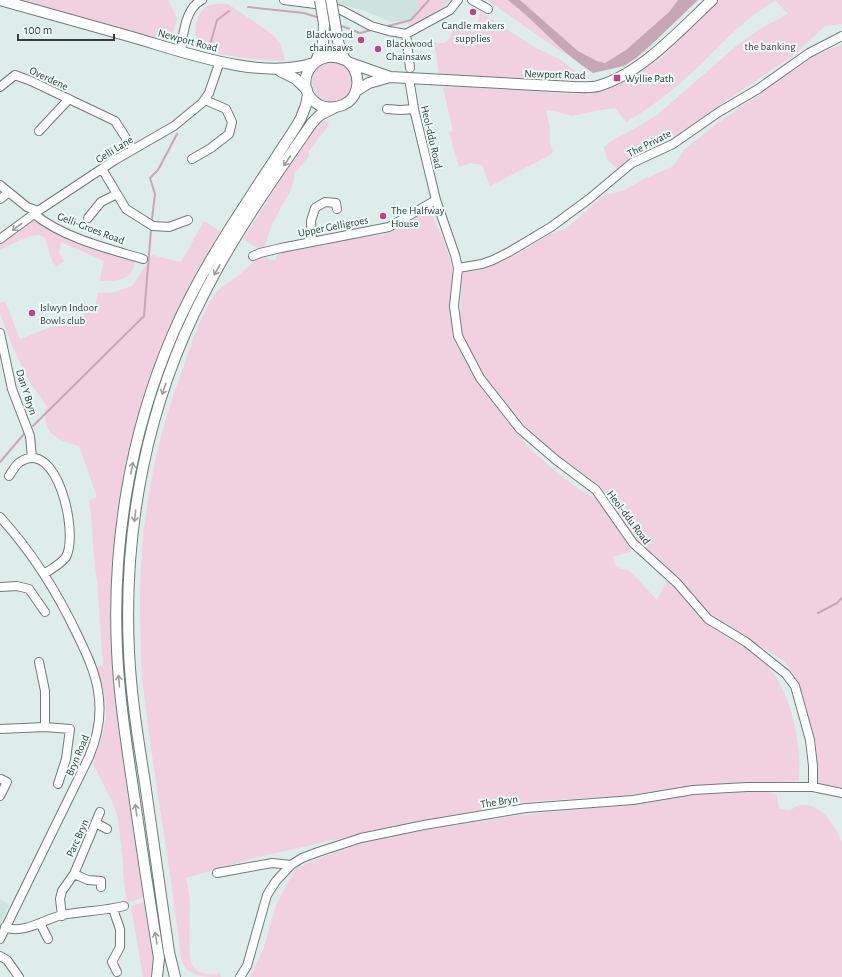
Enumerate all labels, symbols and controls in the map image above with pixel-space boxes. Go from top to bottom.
marker: Candle makers supplies [468,7,478,17]
scale bar [18,16,114,42]
place label: Candle makers supplies [441,20,505,44]
text: 100 m [24,24,52,36]
street label: Newport Road [157,27,219,54]
place label: Blackwood chainsaws [306,29,353,53]
marker: Blackwood chainsaws [356,35,366,45]
place label: Blackwood Chainsaws [386,38,433,62]
park label: the banking [744,41,796,52]
marker: Blackwood Chainsaws [373,44,383,54]
street label: Overdene [28,65,70,92]
street label: Newport Road [524,68,586,81]
marker: Wyllie Path [612,73,622,83]
place label: Wyllie Path [625,73,674,84]
street label: Heol-ddu Road [419,104,444,170]
street label: The Private [625,128,673,159]
street label: Gelli Lane [94,134,135,165]
one-way arrow [282,155,290,167]
place label: The Halfway House [391,205,445,229]
street label: Gelli-Groes Road [56,211,126,246]
marker: The Halfway House [378,211,388,221]
street label: Upper Gelligroes [297,214,369,239]
one-way arrow [12,222,23,231]
one-way arrow [212,264,220,276]
place label: Islwyn Indoor Bowls club [40,302,98,326]
marker: Islwyn Indoor Bowls club [27,308,37,318]
street label: Dan Y Bryn [14,368,39,416]
one-way arrow [160,383,168,395]
one-way arrow [128,462,136,475]
street label: Heol-ddu Road [605,488,653,547]
one-way arrow [131,509,139,522]
one-way arrow [116,675,123,688]
street label: Bryn Road [64,733,91,777]
street label: The Bryn [480,793,519,810]
one-way arrow [132,804,140,817]
street label: Parc Bryn [64,818,91,859]
one-way arrow [152,932,160,945]

